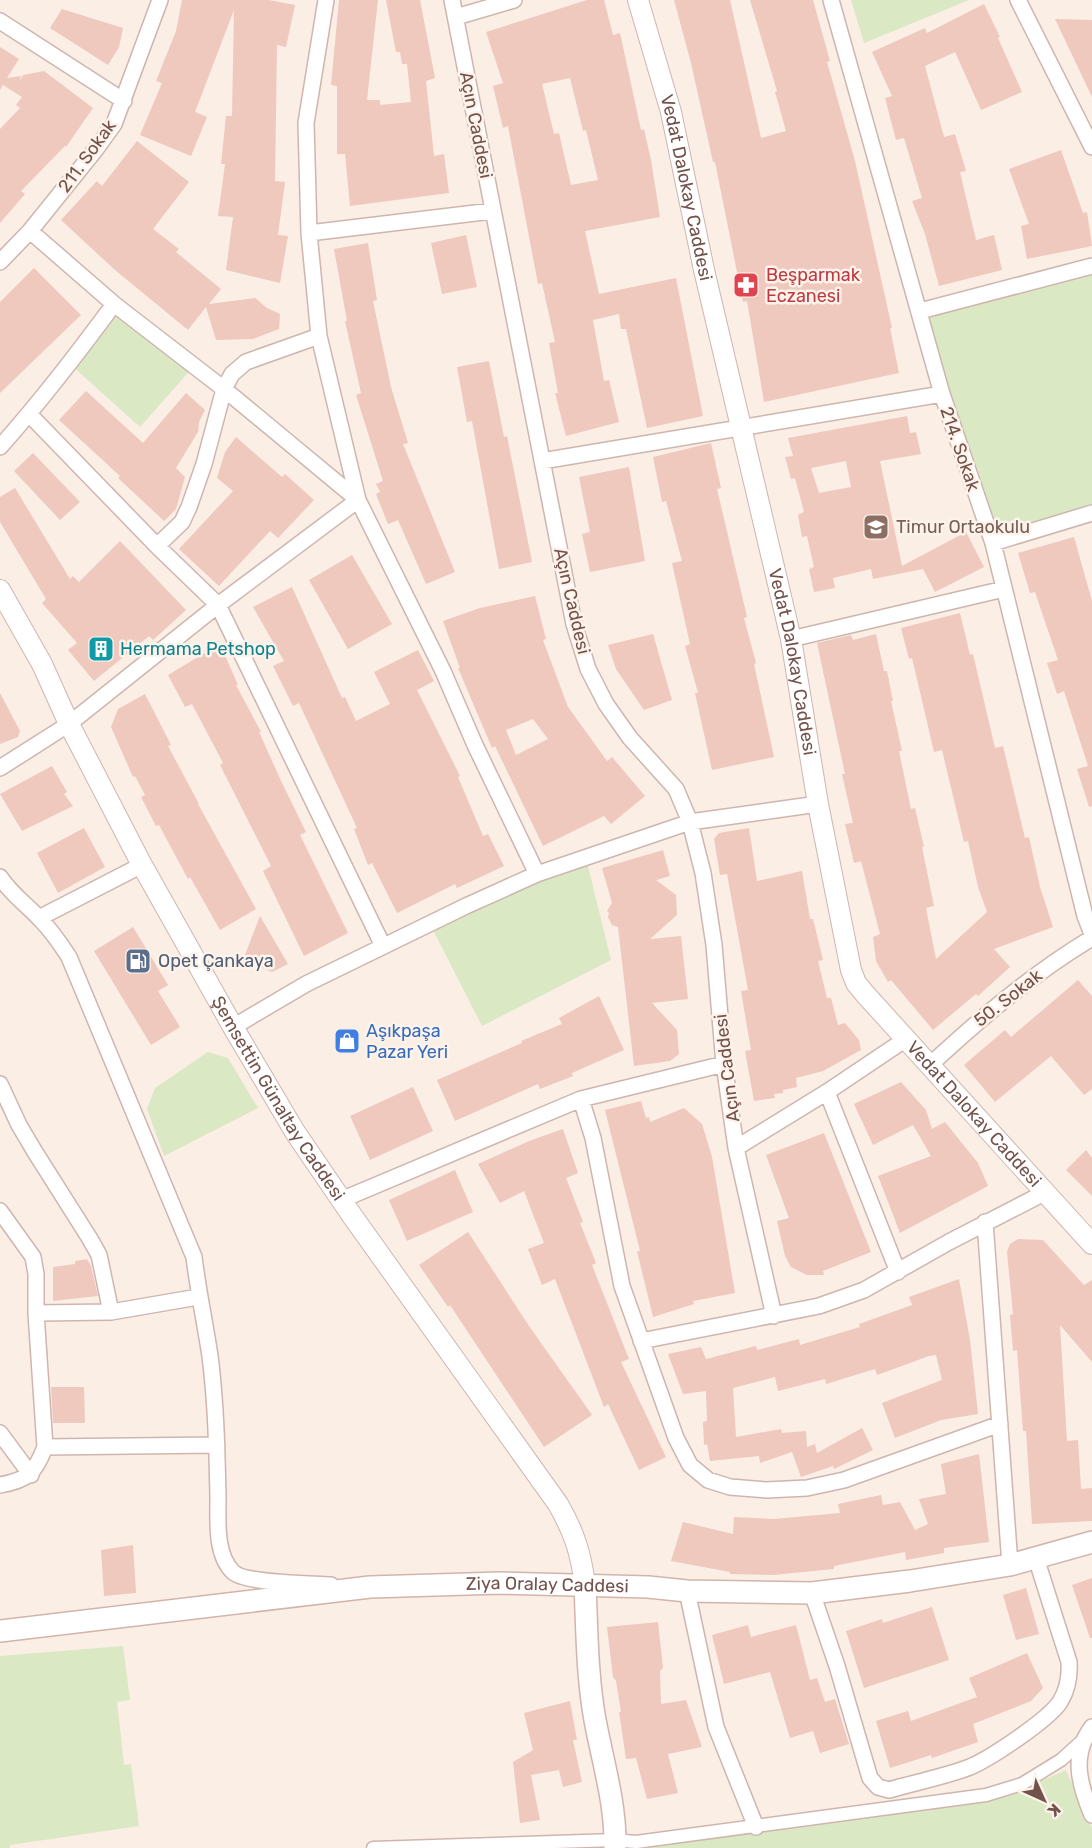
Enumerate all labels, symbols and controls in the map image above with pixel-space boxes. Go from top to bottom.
street label: Açın Caddesi [455,70,497,180]
street label: Vedat Dalokay Caddesi [655,92,717,283]
street label: 211. Sokak [53,115,121,197]
place label: Beşparmak Eczanesi [766,264,861,307]
pharmacy icon: Beşparmak Eczanesi [731,270,761,300]
street label: 214. Sokak [935,404,985,495]
school or university icon: Timur Ortaokulu [861,512,891,542]
place label: Timur Ortaokulu [896,516,1030,538]
street label: Açın Caddesi [549,546,595,656]
street label: Vedat Dalokay Caddesi [764,566,821,757]
building icon: Hermama Petshop [86,634,116,664]
place label: Hermama Petshop [120,638,276,660]
fuel station icon: Opet Çankaya [123,946,153,976]
place label: Opet Çankaya [158,950,274,972]
street label: 50. Sokak [969,964,1047,1031]
street label: Şemsettin Günaltay Caddesi [207,992,350,1205]
street label: Açın Caddesi [709,1013,745,1123]
place label: Aşıkpaşa Pazar Yeri [366,1020,448,1063]
shop icon: Aşıkpaşa Pazar Yeri [332,1026,362,1056]
street label: Vedat Dalokay Caddesi [902,1036,1046,1192]
street label: Ziya Oralay Caddesi [466,1572,629,1597]
north arrow [1014,1770,1074,1830]
text: K [1044,1800,1065,1821]

